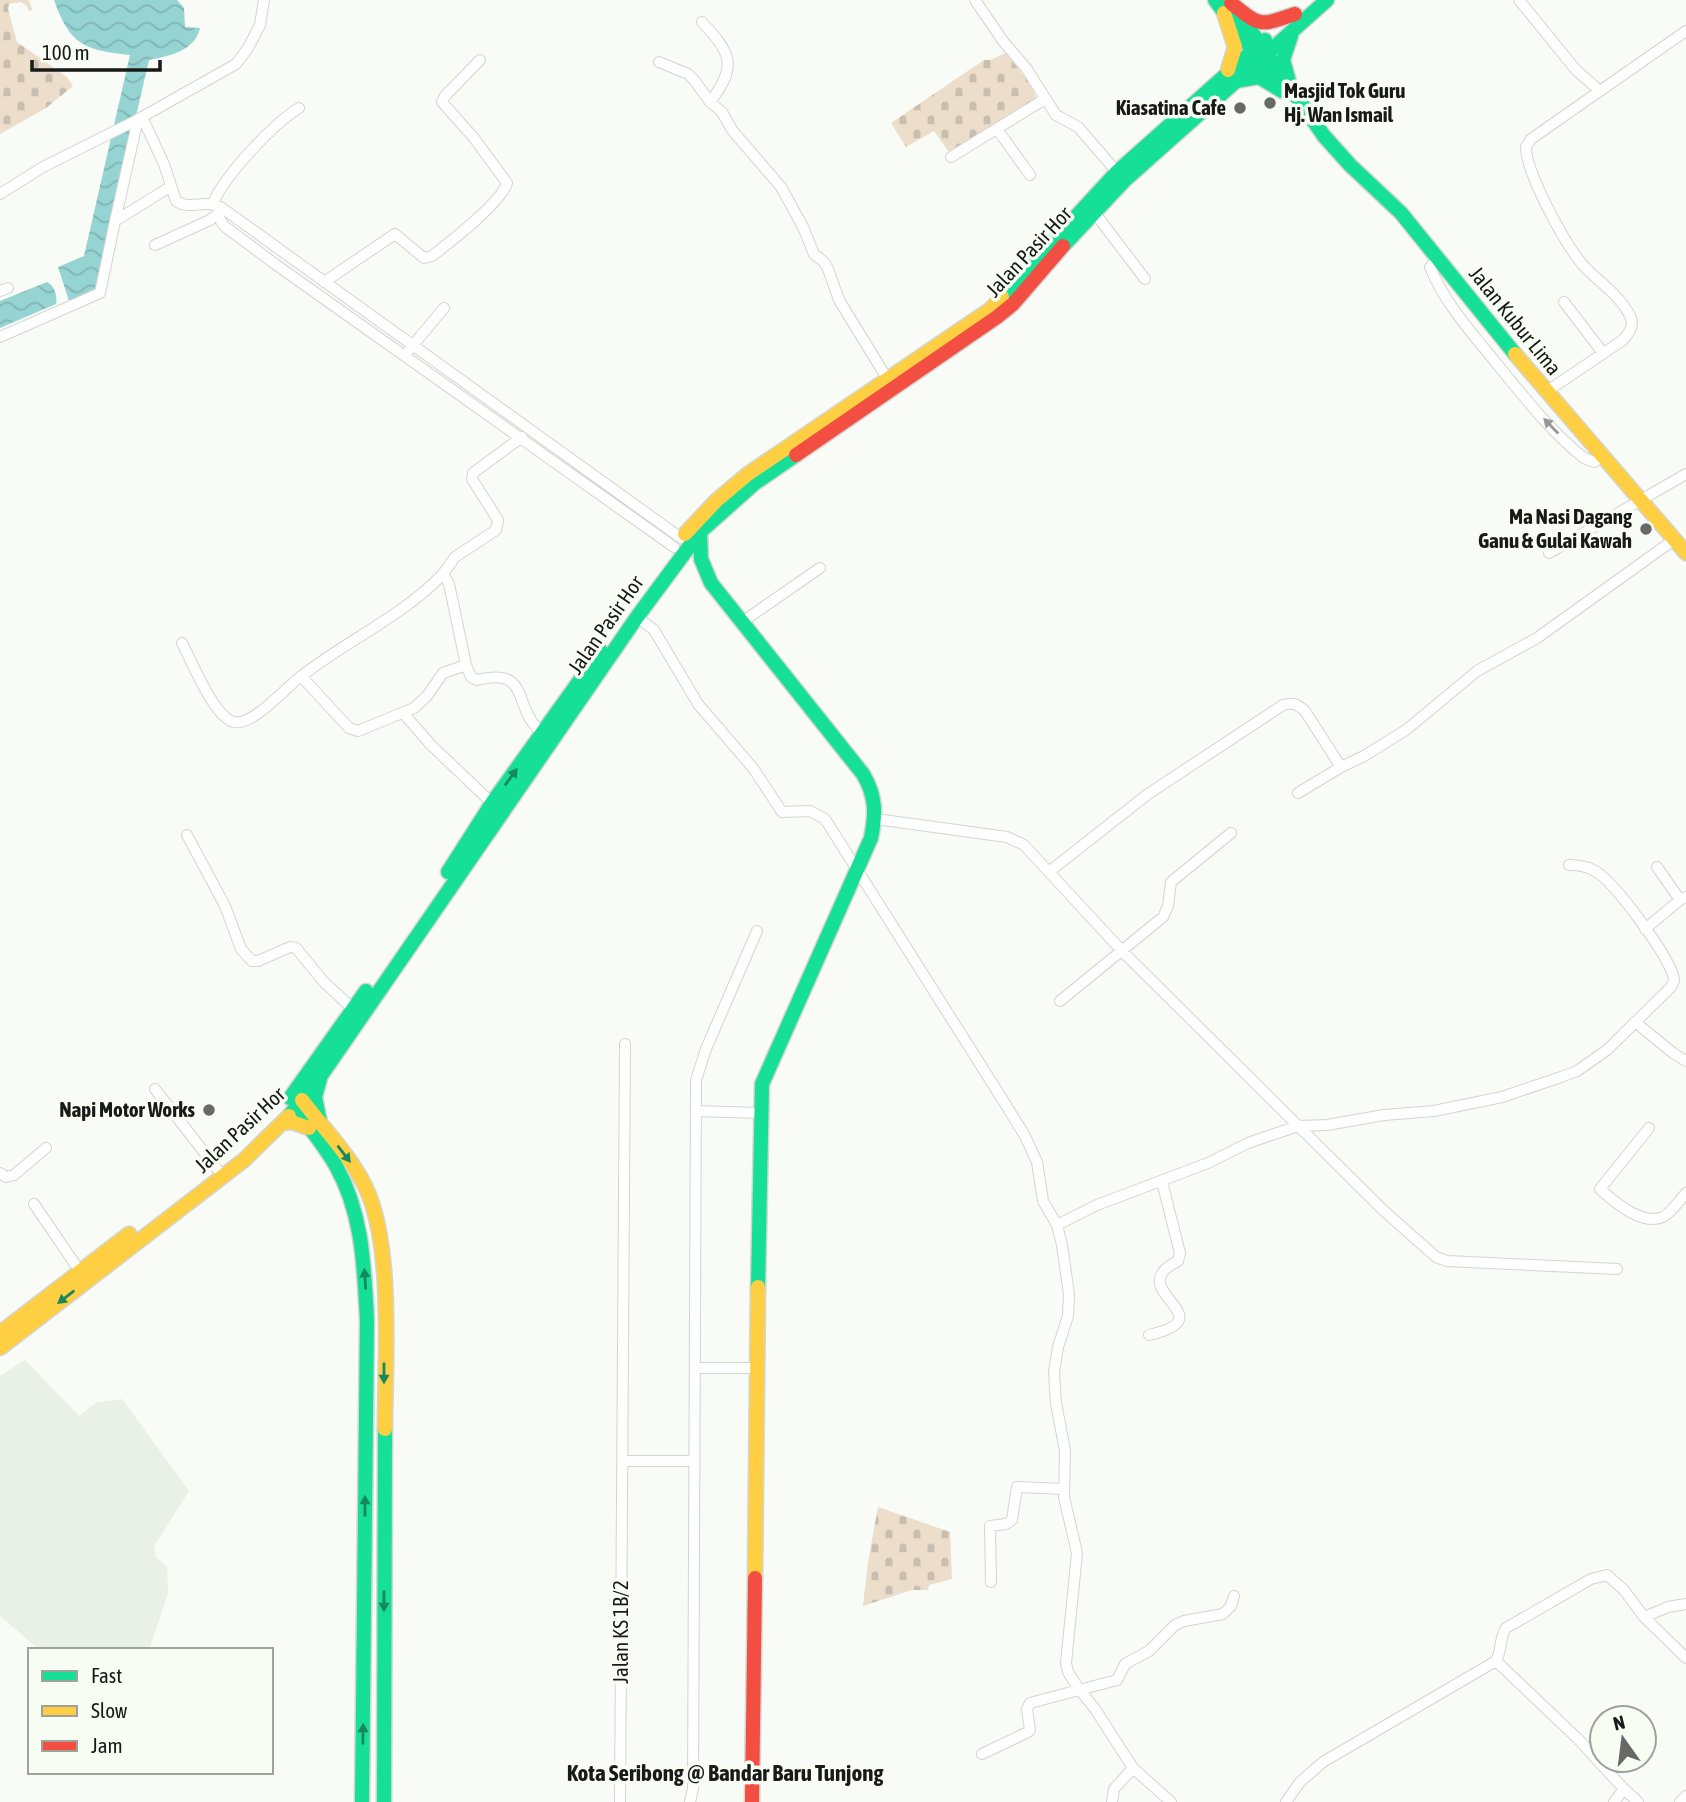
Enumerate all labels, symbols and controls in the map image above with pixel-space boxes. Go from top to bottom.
scale bar [32,28,159,72]
text: 100 m [42,40,90,64]
place label: Masjid Tok Guru Hj. Wan Ismail [1284,78,1405,126]
place label: Kiasatina Cafe [1116,95,1226,119]
marker: Masjid Tok Guru Hj. Wan Ismail [1262,95,1278,111]
marker: Kiasatina Cafe [1232,100,1248,116]
street label: Jalan Pasir Hor [981,201,1076,301]
street label: Jalan Kubur Lima [1465,261,1567,379]
one-way arrow [1543,418,1559,435]
place label: Ma Nasi Dagang Ganu & Gulai Kawah [1478,504,1633,552]
marker: Ma Nasi Dagang Ganu & Gulai Kawah [1638,521,1654,537]
street label: Jalan Pasir Hor [563,570,648,678]
one-way arrow [504,768,518,786]
street label: Jalan Pasir Hor [189,1081,290,1177]
place label: Napi Motor Works [59,1097,196,1121]
marker: Napi Motor Works [201,1102,217,1118]
one-way arrow [337,1145,351,1163]
one-way arrow [359,1268,370,1290]
one-way arrow [57,1289,75,1304]
one-way arrow [378,1362,390,1384]
one-way arrow [359,1495,371,1517]
street label: Jalan KS 1B/2 [608,1580,632,1684]
one-way arrow [378,1590,390,1612]
legend [28,1648,273,1774]
text: Fast [91,1663,122,1687]
text: Slow [91,1698,128,1722]
north arrow [1588,1704,1658,1774]
text: N [1611,1710,1627,1735]
one-way arrow [357,1723,369,1745]
text: Jam [91,1733,123,1757]
district label: Kota Seribong @ Bandar Baru Tunjong [567,1760,883,1786]

